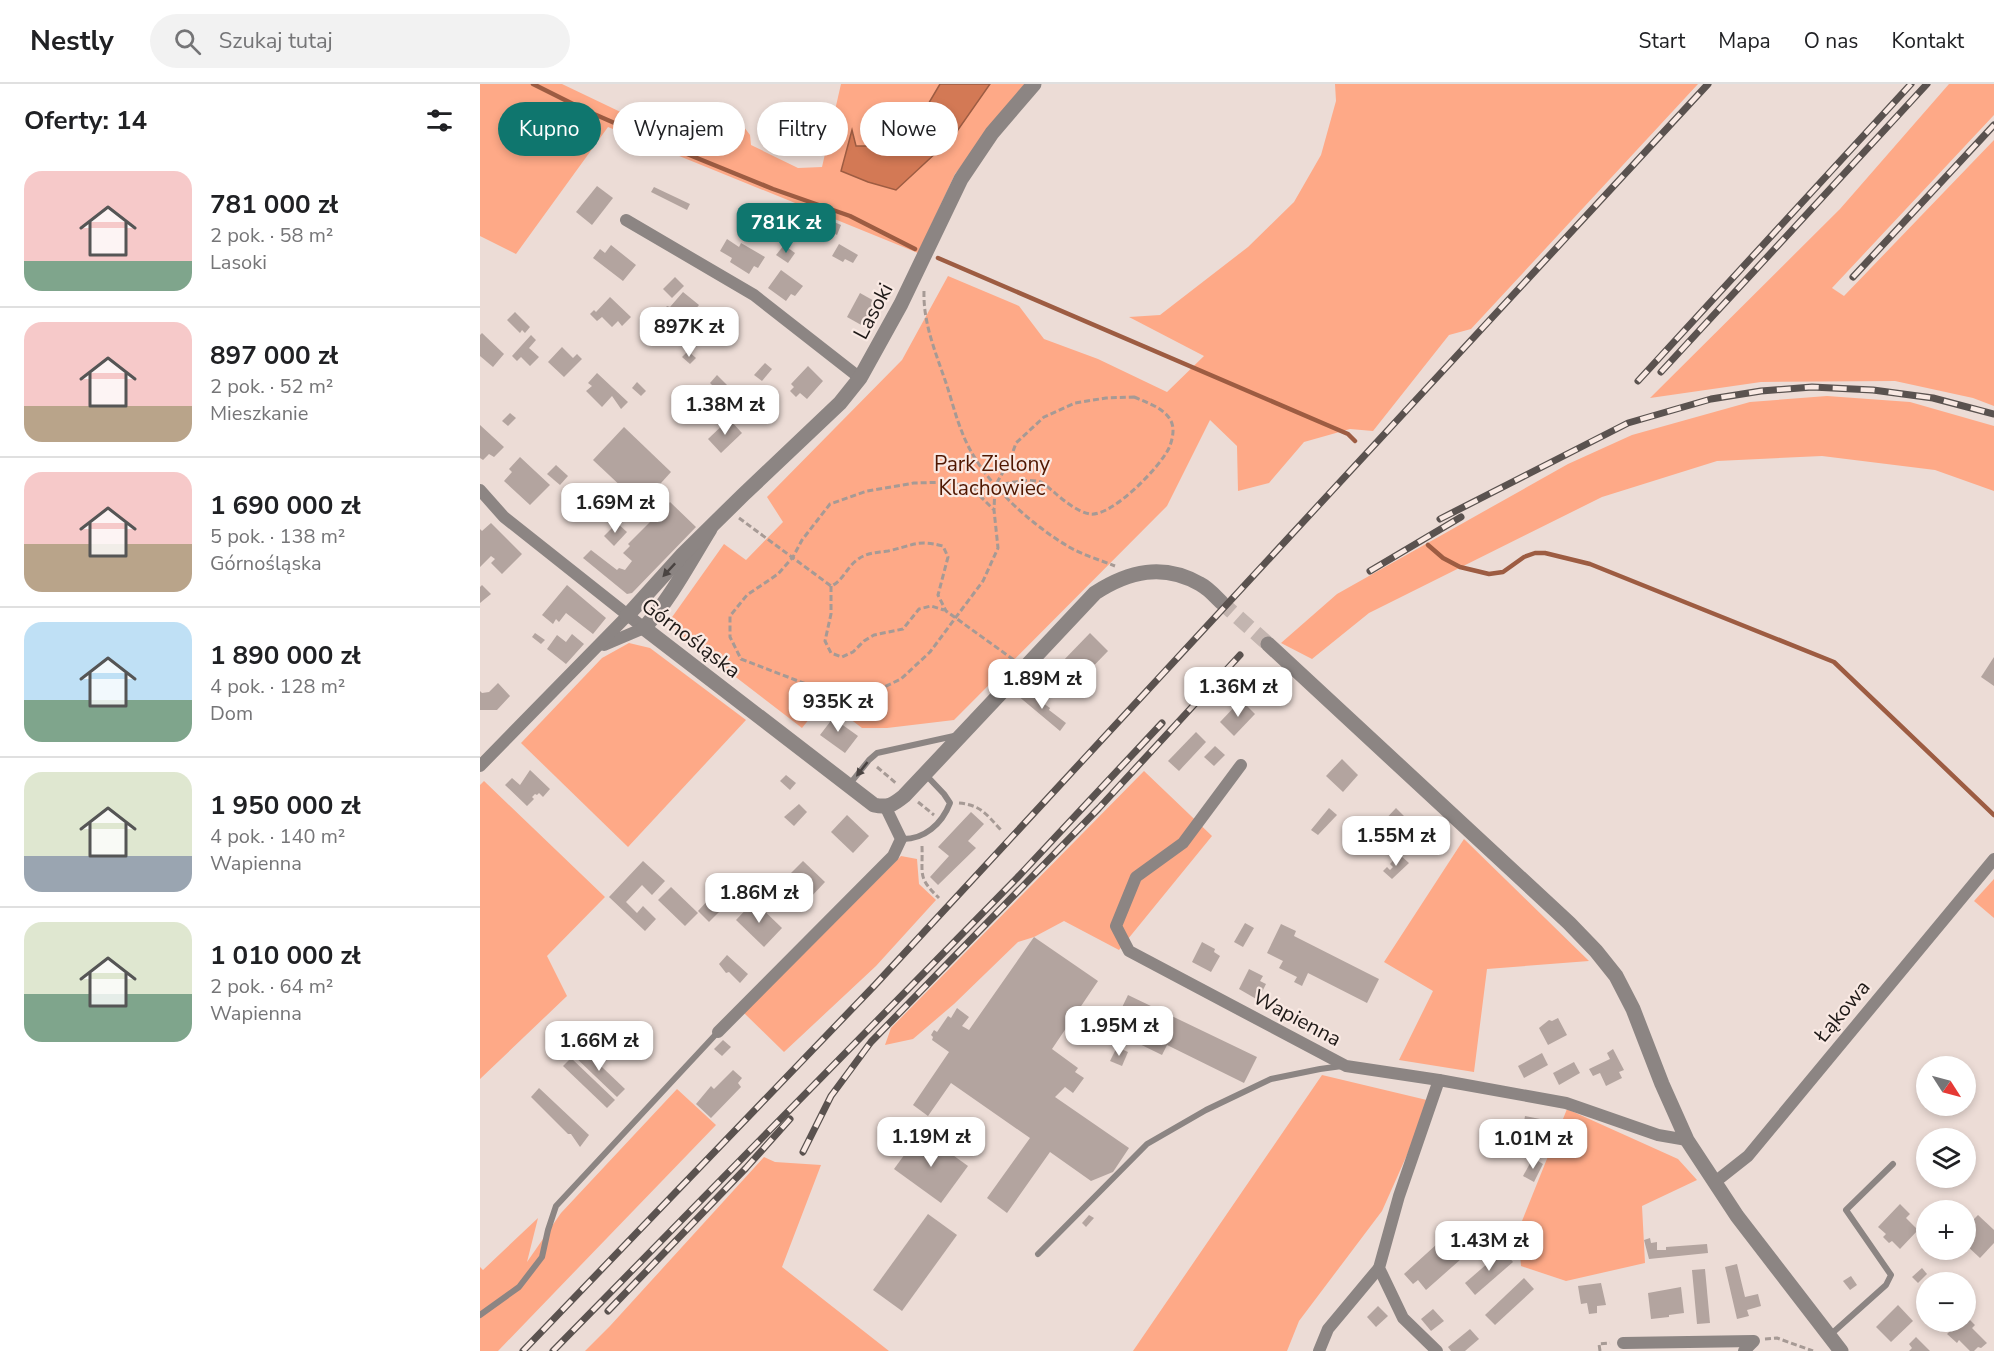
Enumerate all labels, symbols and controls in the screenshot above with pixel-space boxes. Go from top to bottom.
search box [150,14,570,68]
text: Nestly [30,22,114,60]
icon: search [171,25,204,58]
text: Szukaj tutaj [219,26,333,56]
text: Start [1639,27,1685,55]
text: Mapa [1718,27,1771,55]
text: O nas [1804,27,1858,55]
text: Kontakt [1891,27,1964,55]
chip: Kupno [498,102,601,156]
chip: Wynajem [613,102,745,156]
chip: Filtry [757,102,848,156]
chip: Nowe [860,102,958,156]
text: Oferty: 14 [24,103,147,138]
icon: filters [423,104,456,137]
text: 781 000 zł [210,187,338,222]
icon: home [72,195,144,267]
pin: 781K zł [731,203,841,254]
text: 781K zł [751,209,821,236]
text: 2 pok. · 58 m² [210,222,333,249]
text: Lasoki [210,249,267,276]
street label: Lasoki [847,278,899,344]
pin: 897K zł [634,307,744,358]
text: 897K zł [654,313,724,340]
text: 897 000 zł [210,338,338,373]
icon: home [72,346,144,418]
text: 2 pok. · 52 m² [210,373,333,400]
pin: 1.38M zł [663,385,787,436]
text: 1.38M zł [685,391,765,418]
text: Mieszkanie [210,400,308,427]
park label: Park Zielony Klachowiec [934,450,1050,502]
pin: 1.69M zł [553,483,677,534]
text: 1 690 000 zł [210,488,361,523]
text: 1.69M zł [575,489,655,516]
icon: home [72,496,144,568]
text: 5 pok. · 138 m² [210,523,345,550]
text: Górnośląska [210,550,322,577]
one-way arrow [662,563,676,578]
street label: Górnośląska [636,592,746,684]
text: 1 890 000 zł [210,638,361,673]
icon: home [72,646,144,718]
pin: 1.89M zł [980,659,1104,710]
text: 1.89M zł [1002,665,1082,692]
pin: 1.36M zł [1176,667,1300,718]
text: 4 pok. · 128 m² [210,673,345,700]
text: 1.36M zł [1198,673,1278,700]
pin: 935K zł [783,682,893,733]
text: 935K zł [803,688,873,715]
text: Dom [210,700,253,727]
one-way arrow [857,761,869,776]
text: 1 950 000 zł [210,788,361,823]
icon: home [72,796,144,868]
pin: 1.55M zł [1334,816,1458,867]
text: 1.55M zł [1356,822,1436,849]
text: 4 pok. · 140 m² [210,823,345,850]
text: Wapienna [210,850,302,877]
pin: 1.86M zł [697,873,821,924]
text: 1.86M zł [719,879,799,906]
text: 1 010 000 zł [210,938,361,973]
icon: home [72,946,144,1018]
text: 2 pok. · 64 m² [210,973,333,1000]
street label: Łąkowa [1807,974,1876,1049]
street label: Wapienna [1248,983,1346,1053]
text: Wapienna [210,1000,302,1027]
pin: 1.95M zł [1057,1006,1181,1057]
text: 1.95M zł [1079,1012,1159,1039]
pin: 1.66M zł [537,1021,661,1072]
text: 1.66M zł [559,1027,639,1054]
north arrow [1916,1056,1976,1116]
map controls [1916,1056,1976,1332]
pin: 1.19M zł [869,1117,993,1168]
pin: 1.01M zł [1471,1119,1595,1170]
text: 1.19M zł [891,1123,971,1150]
text: 1.01M zł [1493,1125,1573,1152]
button: layers [1916,1128,1976,1188]
button: + [1916,1200,1976,1260]
pin: 1.43M zł [1427,1221,1551,1272]
text: 1.43M zł [1449,1227,1529,1254]
button: − [1916,1272,1976,1332]

